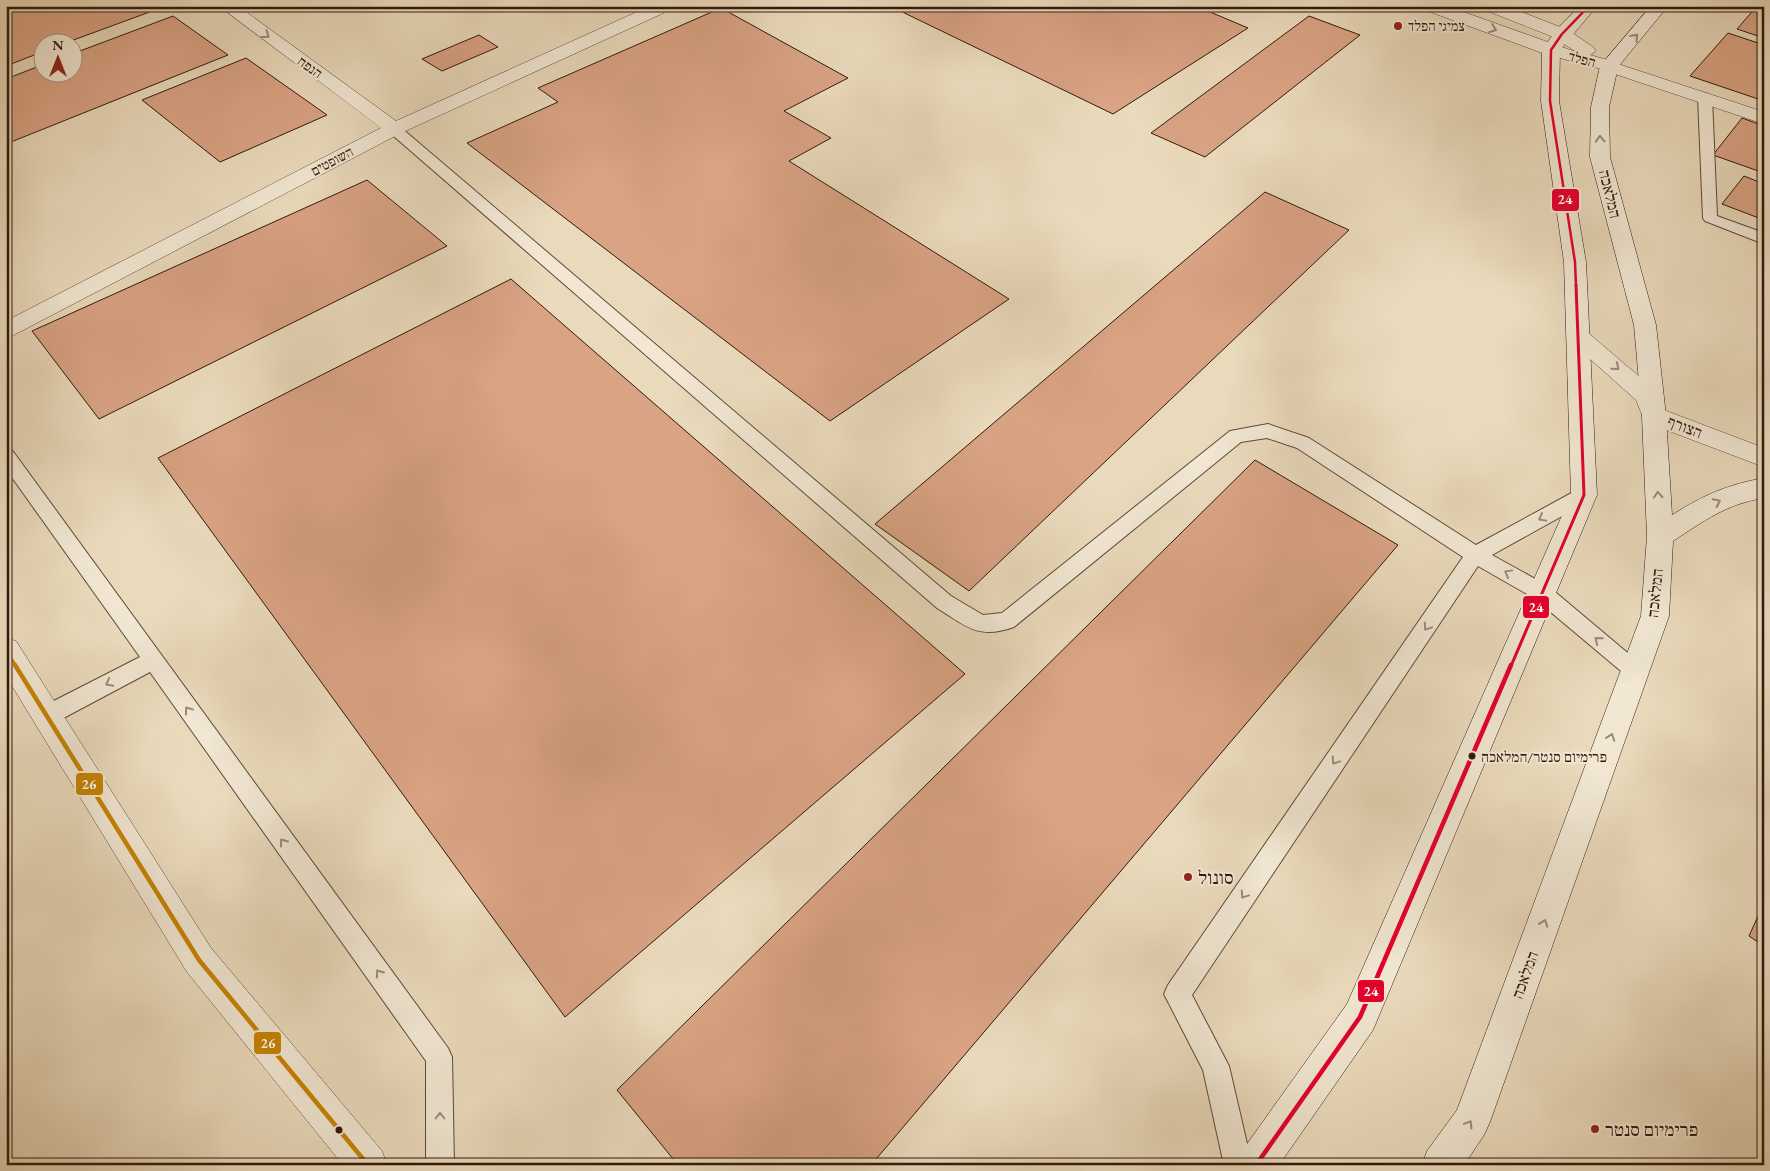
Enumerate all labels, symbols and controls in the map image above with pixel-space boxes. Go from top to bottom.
place label: צמיגי הפלד [1408,17,1465,35]
marker: צמיגי הפלד [1392,20,1404,32]
one-way arrow [1488,23,1497,33]
one-way arrow [260,29,270,38]
north arrow [32,32,82,82]
one-way arrow [1629,33,1638,42]
text: N [52,36,64,54]
street label: הפלד [1566,47,1598,71]
street label: הנפח [294,52,326,82]
one-way arrow [1595,135,1605,143]
street label: השופטים [308,142,356,180]
street label: המלאכה [1594,167,1626,221]
line badge: 24 [1551,188,1580,212]
text: 24 [1558,190,1573,208]
one-way arrow [1610,361,1619,370]
street label: הצורף [1664,411,1706,443]
one-way arrow [1653,491,1664,499]
one-way arrow [1712,498,1721,508]
one-way arrow [1538,512,1547,522]
street label: המלאכה [1642,567,1668,619]
one-way arrow [1504,570,1513,580]
line badge: 24 [1522,595,1550,619]
text: 24 [1529,598,1544,616]
one-way arrow [1424,621,1433,630]
one-way arrow [1594,637,1603,646]
one-way arrow [105,677,114,687]
one-way arrow [185,706,194,716]
one-way arrow [1605,734,1615,742]
place label: פרימיום סנטר/המלאכה [1481,747,1607,766]
marker: פרימיום סנטר/המלאכה [1467,751,1477,761]
one-way arrow [1332,755,1341,765]
line badge: 26 [75,772,104,796]
text: 26 [82,775,97,793]
one-way arrow [280,838,289,848]
place label: סונול [1198,865,1234,890]
marker: סונול [1182,871,1194,883]
one-way arrow [1241,890,1250,899]
one-way arrow [1538,919,1548,928]
street label: המלאכה [1507,948,1543,1002]
one-way arrow [376,970,384,979]
line badge: 24 [1357,979,1385,1003]
text: 24 [1364,982,1379,1000]
line badge: 26 [253,1031,282,1055]
text: 26 [261,1034,276,1052]
one-way arrow [435,1112,445,1120]
place label: פרימיום סנטר [1605,1117,1698,1142]
one-way arrow [1462,1121,1472,1130]
marker: פרימיום סנטר [1589,1123,1601,1135]
unlabelled marker [334,1125,344,1135]

